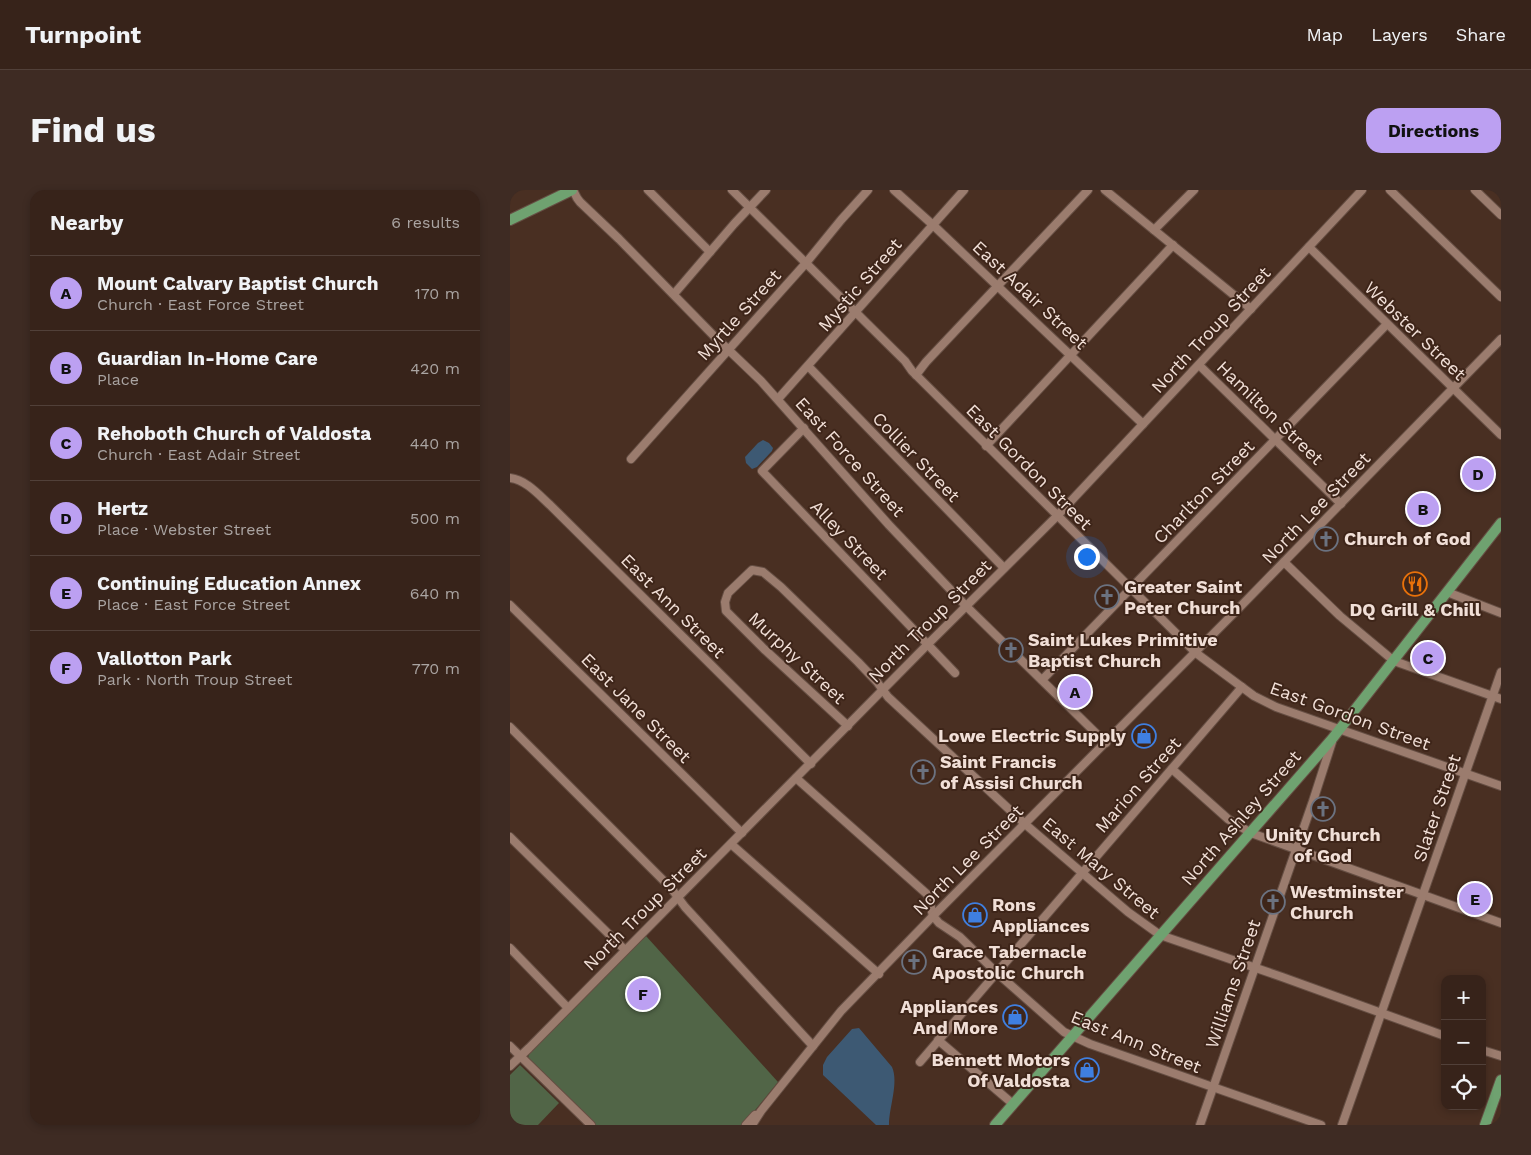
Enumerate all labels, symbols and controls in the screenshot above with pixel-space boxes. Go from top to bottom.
text: Turnpoint [25,21,141,49]
text: Map [1306,24,1343,45]
text: Layers [1371,24,1428,45]
text: Share [1456,24,1506,45]
button: Directions [1366,108,1501,153]
text: Find us [30,109,156,151]
text: Nearby [50,210,123,235]
text: 6 results [391,213,460,232]
street label: Mystic Street [813,233,906,336]
street label: East Adair Street [969,236,1092,354]
street label: North Troup Street [1147,262,1275,397]
street label: Myrtle Street [692,264,785,365]
text: Mount Calvary Baptist Church [97,272,379,295]
street label: Webster Street [1360,277,1471,385]
text: A [61,284,71,303]
text: 170 m [414,284,460,303]
text: Church · East Force Street [97,295,304,314]
text: Guardian In-Home Care [97,347,318,370]
street label: Hamilton Street [1213,356,1328,469]
text: B [61,359,71,378]
text: 420 m [410,359,460,378]
text: Place [97,370,139,389]
street label: East Force Street [791,393,910,521]
street label: East Gordon Street [962,399,1097,534]
street label: Collier Street [868,407,965,506]
text: Rehoboth Church of Valdosta [97,422,371,445]
text: C [61,434,71,453]
text: 440 m [410,434,460,453]
street label: Charlton Street [1149,435,1259,548]
text: Church · East Adair Street [97,445,300,464]
street label: North Lee Street [1257,447,1375,568]
pin: D [1462,455,1494,493]
pin: B [1407,490,1439,528]
street label: Alley Street [806,496,893,584]
text: Hertz [97,497,148,520]
text: D [60,509,72,528]
text: 500 m [410,509,460,528]
text: Place · Webster Street [97,520,271,539]
church icon: Church of God [1313,526,1339,552]
place label: Church of God [1344,528,1471,549]
your location [1074,544,1100,570]
street label: East Ann Street [617,549,730,662]
street label: North Troup Street [864,554,996,686]
restaurant icon: DQ Grill & Chill [1402,571,1428,597]
text: Continuing Education Annex [97,572,361,595]
place label: Greater Saint Peter Church [1124,576,1242,618]
text: E [61,584,71,603]
text: 640 m [410,584,460,603]
church icon: Greater Saint Peter Church [1094,584,1120,610]
text: Place · East Force Street [97,595,290,614]
place label: DQ Grill & Chill [1349,599,1481,620]
street label: Murphy Street [744,607,851,708]
place label: Saint Lukes Primitive Baptist Church [1028,629,1218,671]
church icon: Saint Lukes Primitive Baptist Church [998,637,1024,663]
pin: C [1412,639,1444,677]
text: Vallotton Park [97,647,232,670]
street label: East Jane Street [577,648,696,767]
text: F [61,659,71,678]
text: 770 m [412,659,460,678]
text: Park · North Troup Street [97,670,292,689]
pin: A [1059,673,1091,711]
street label: East Gordon Street [1267,677,1434,754]
shop icon: Lowe Electric Supply [1131,723,1157,749]
place label: Lowe Electric Supply [938,725,1127,746]
street label: Marion Street [1090,732,1185,837]
street label: North Ashley Street [1176,746,1305,889]
place label: Saint Francis of Assisi Church [940,751,1083,793]
street label: Slater Street [1408,751,1465,864]
church icon: Saint Francis of Assisi Church [910,759,936,785]
church icon: Unity Church of God [1310,796,1336,822]
street label: North Lee Street [908,800,1027,919]
street label: East Mary Street [1038,812,1165,923]
place label: Unity Church of God [1265,824,1381,866]
street label: North Troup Street [579,842,711,974]
pin: E [1459,880,1491,918]
place label: Westminster Church [1290,881,1404,923]
church icon: Westminster Church [1260,889,1286,915]
place label: Rons Appliances [992,894,1090,936]
shop icon: Rons Appliances [962,902,988,928]
street label: Williams Street [1201,916,1265,1051]
place label: Grace Tabernacle Apostolic Church [932,941,1087,983]
church icon: Grace Tabernacle Apostolic Church [901,949,927,975]
pin: F [627,975,659,1013]
map controls [1441,975,1486,1110]
button: + [1441,975,1486,1020]
place label: Appliances And More [900,996,998,1038]
shop icon: Appliances And More [1002,1004,1028,1030]
street label: East Ann Street [1068,1006,1205,1077]
button: − [1441,1020,1486,1065]
place label: Bennett Motors Of Valdosta [932,1049,1071,1091]
shop icon: Bennett Motors Of Valdosta [1074,1057,1100,1083]
button: locate [1441,1065,1486,1110]

